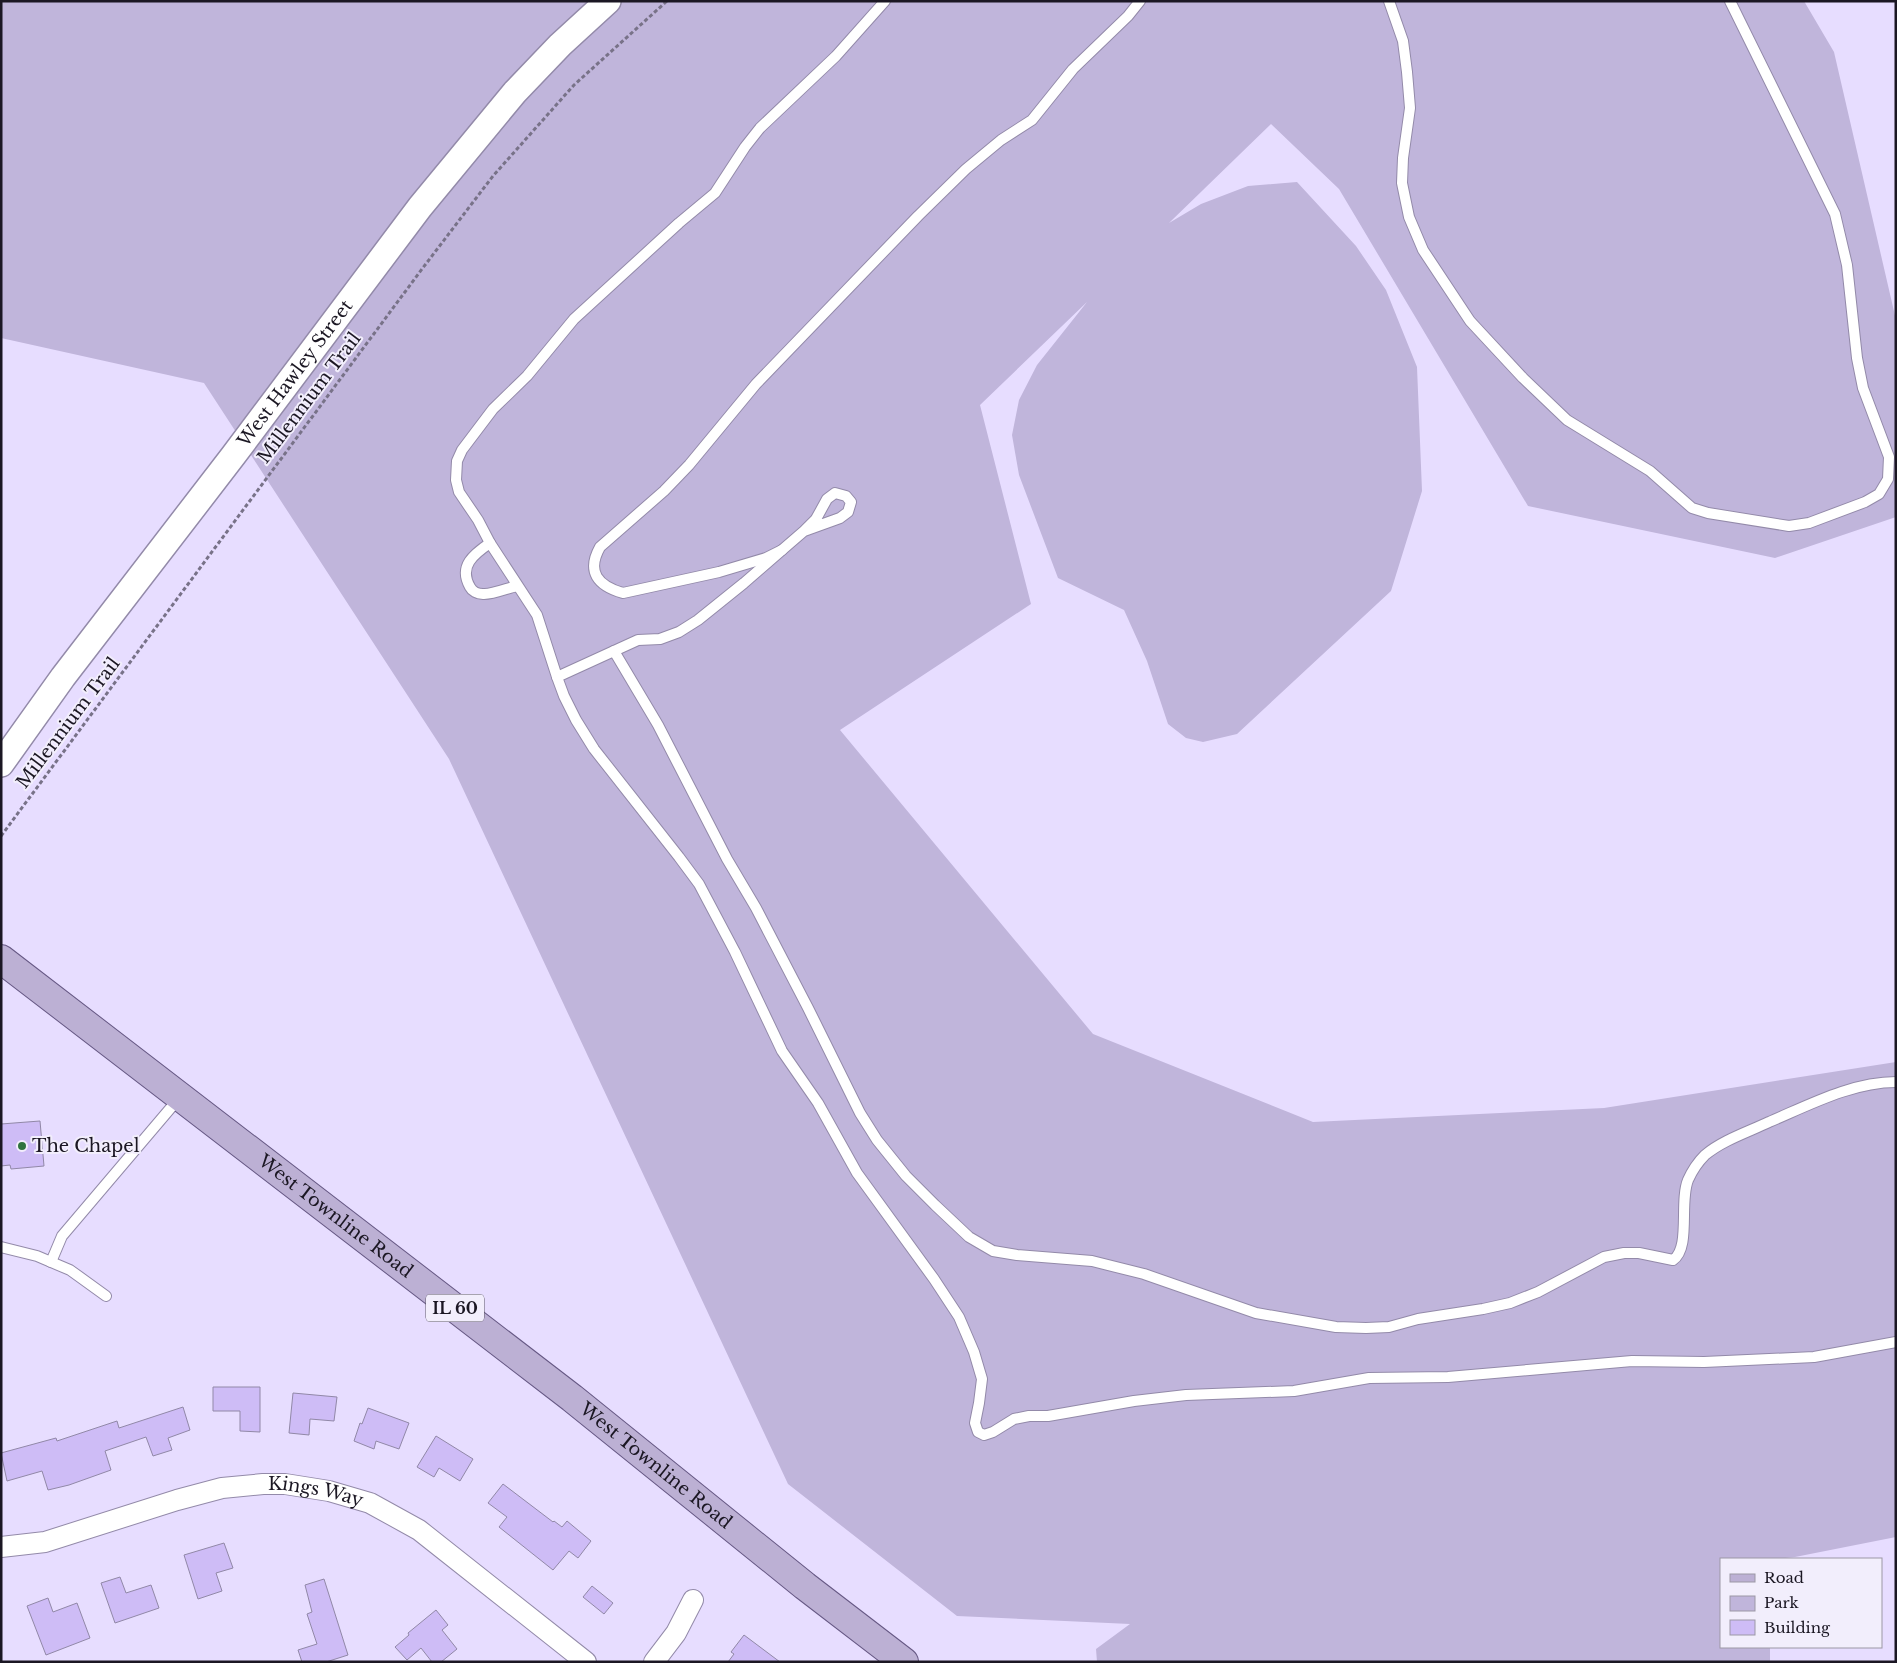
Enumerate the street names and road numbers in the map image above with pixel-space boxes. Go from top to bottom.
street label: West Hawley Street [232,295,357,452]
street label: Millennium Trail [253,328,366,468]
street label: Millennium Trail [12,653,125,793]
street label: West Townline Road [253,1149,417,1283]
road number: IL 60 [426,1295,484,1322]
street label: West Townline Road [575,1397,736,1534]
street label: Kings Way [268,1473,366,1512]

